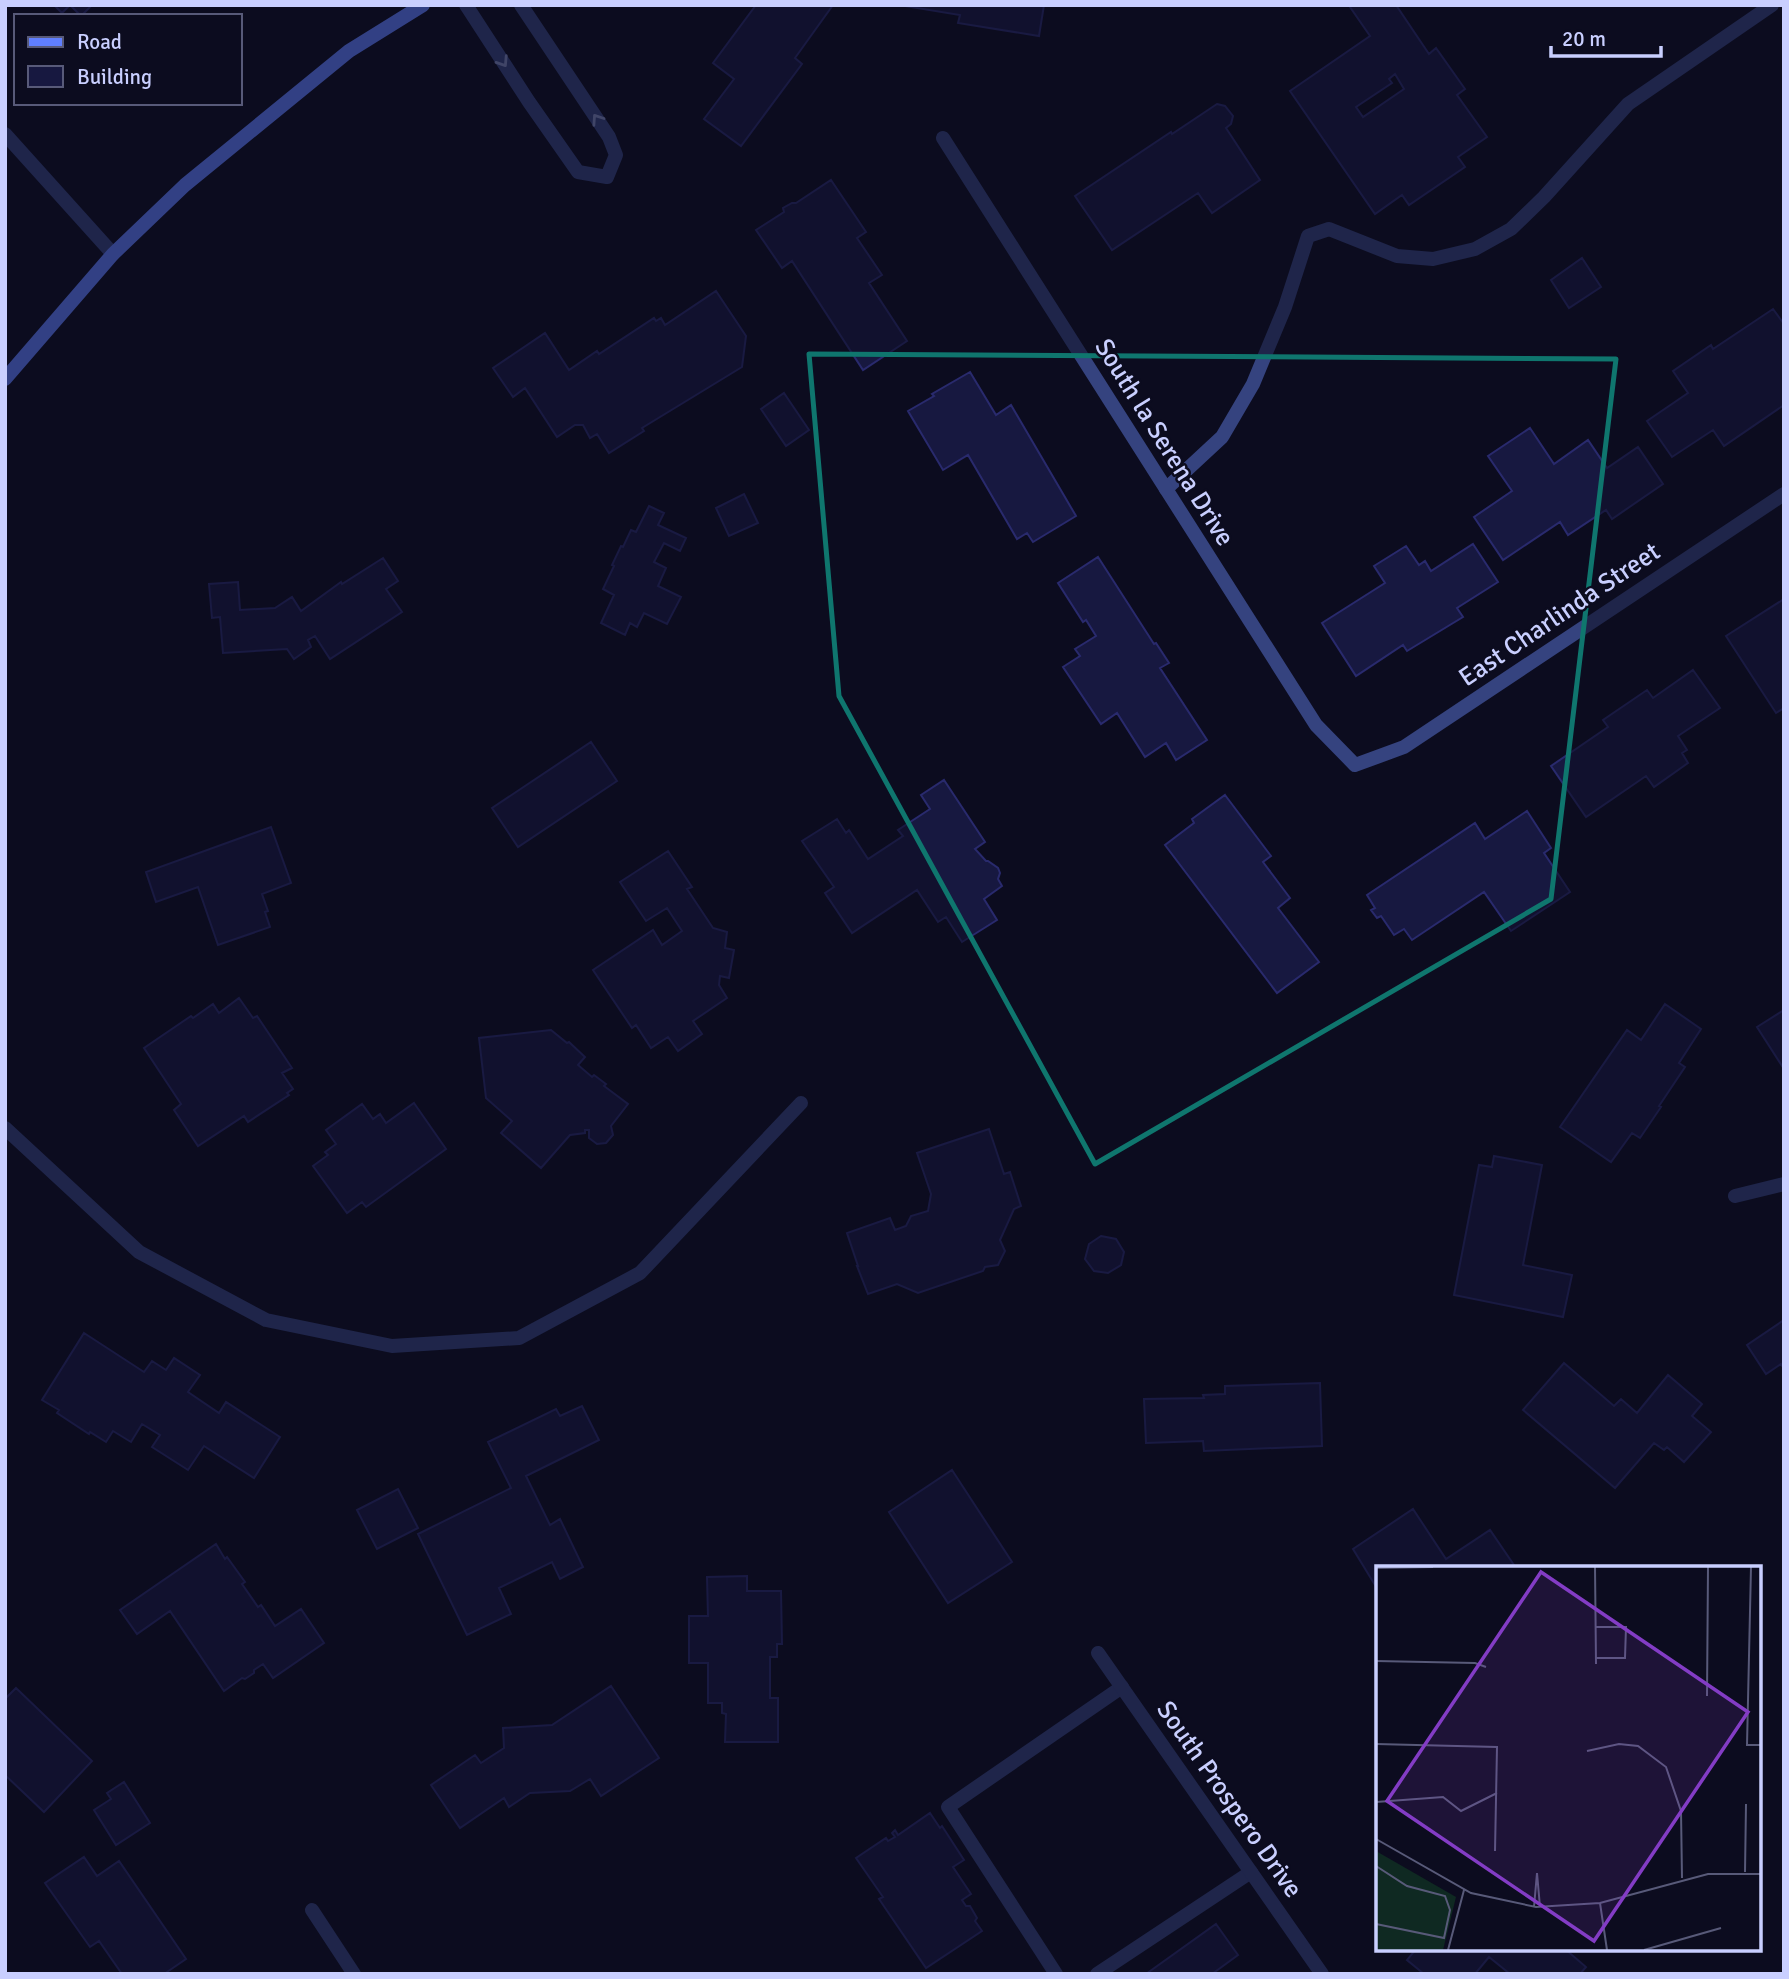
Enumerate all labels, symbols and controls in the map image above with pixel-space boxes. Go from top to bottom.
legend [14,14,242,105]
scale bar [1551,14,1661,58]
text: 20 m [1562,26,1606,52]
text: Road [77,29,122,55]
one-way arrow [495,55,508,68]
text: Building [77,64,152,90]
one-way arrow [593,114,605,127]
street label: South la Serena Drive [1087,333,1241,552]
street label: East Charlinda Street [1453,536,1666,694]
inset map [1376,1566,1761,1951]
street label: South Prospero Drive [1149,1695,1309,1904]

